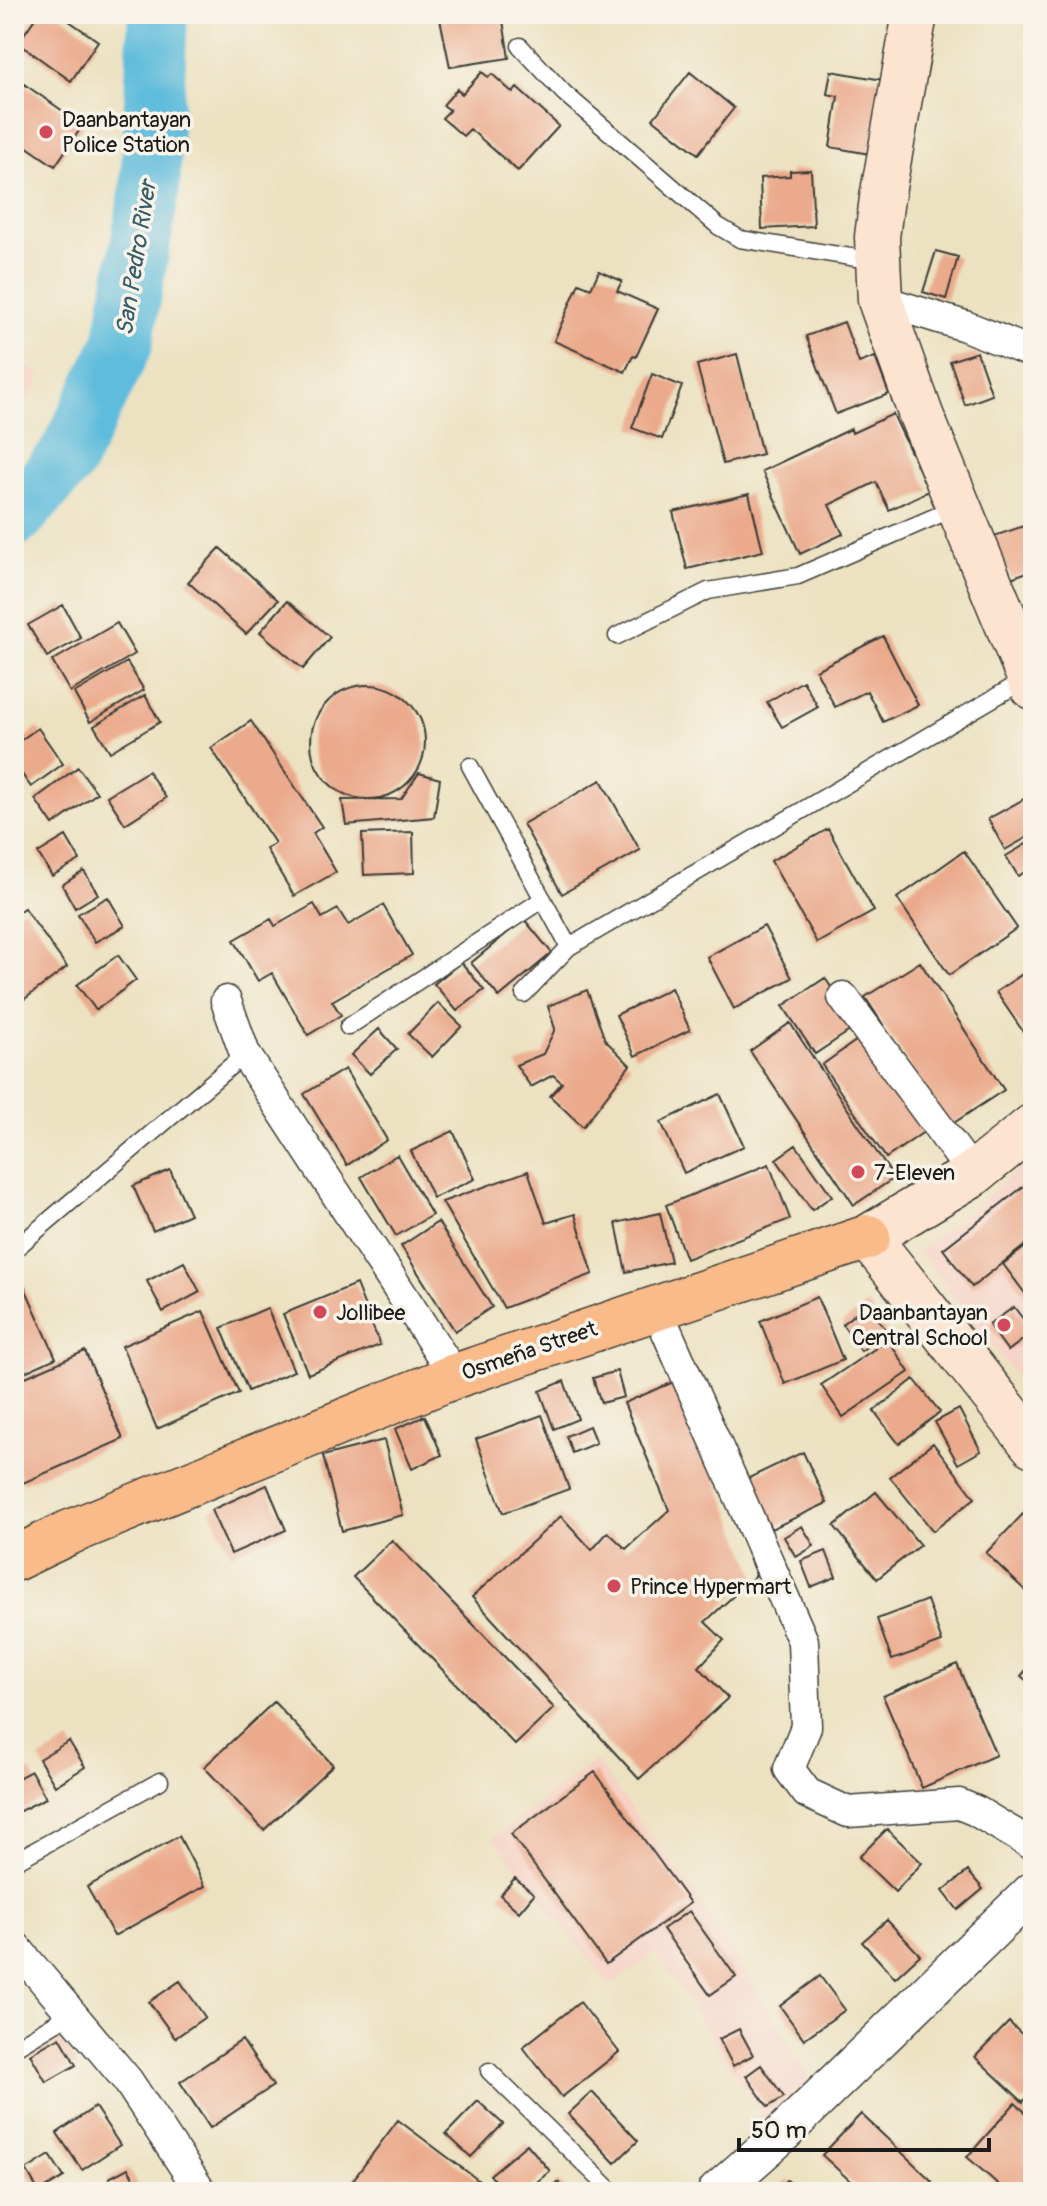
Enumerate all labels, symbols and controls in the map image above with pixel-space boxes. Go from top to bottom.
place label: Daanbantayan Police Station [62,106,191,159]
marker: Daanbantayan Police Station [37,123,55,141]
water label: San Pedro River [110,175,164,338]
place label: 7-Eleven [874,1159,955,1187]
marker: 7-Eleven [849,1163,867,1181]
place label: Jollibee [336,1299,405,1327]
place label: Daanbantayan Central School [852,1299,988,1352]
marker: Jollibee [311,1303,329,1321]
street label: Osmeña Street [458,1315,601,1387]
marker: Daanbantayan Central School [995,1316,1013,1334]
place label: Prince Hypermart [630,1573,792,1601]
marker: Prince Hypermart [605,1577,623,1595]
scale bar [739,2102,989,2152]
text: 50 m [751,2116,807,2145]

